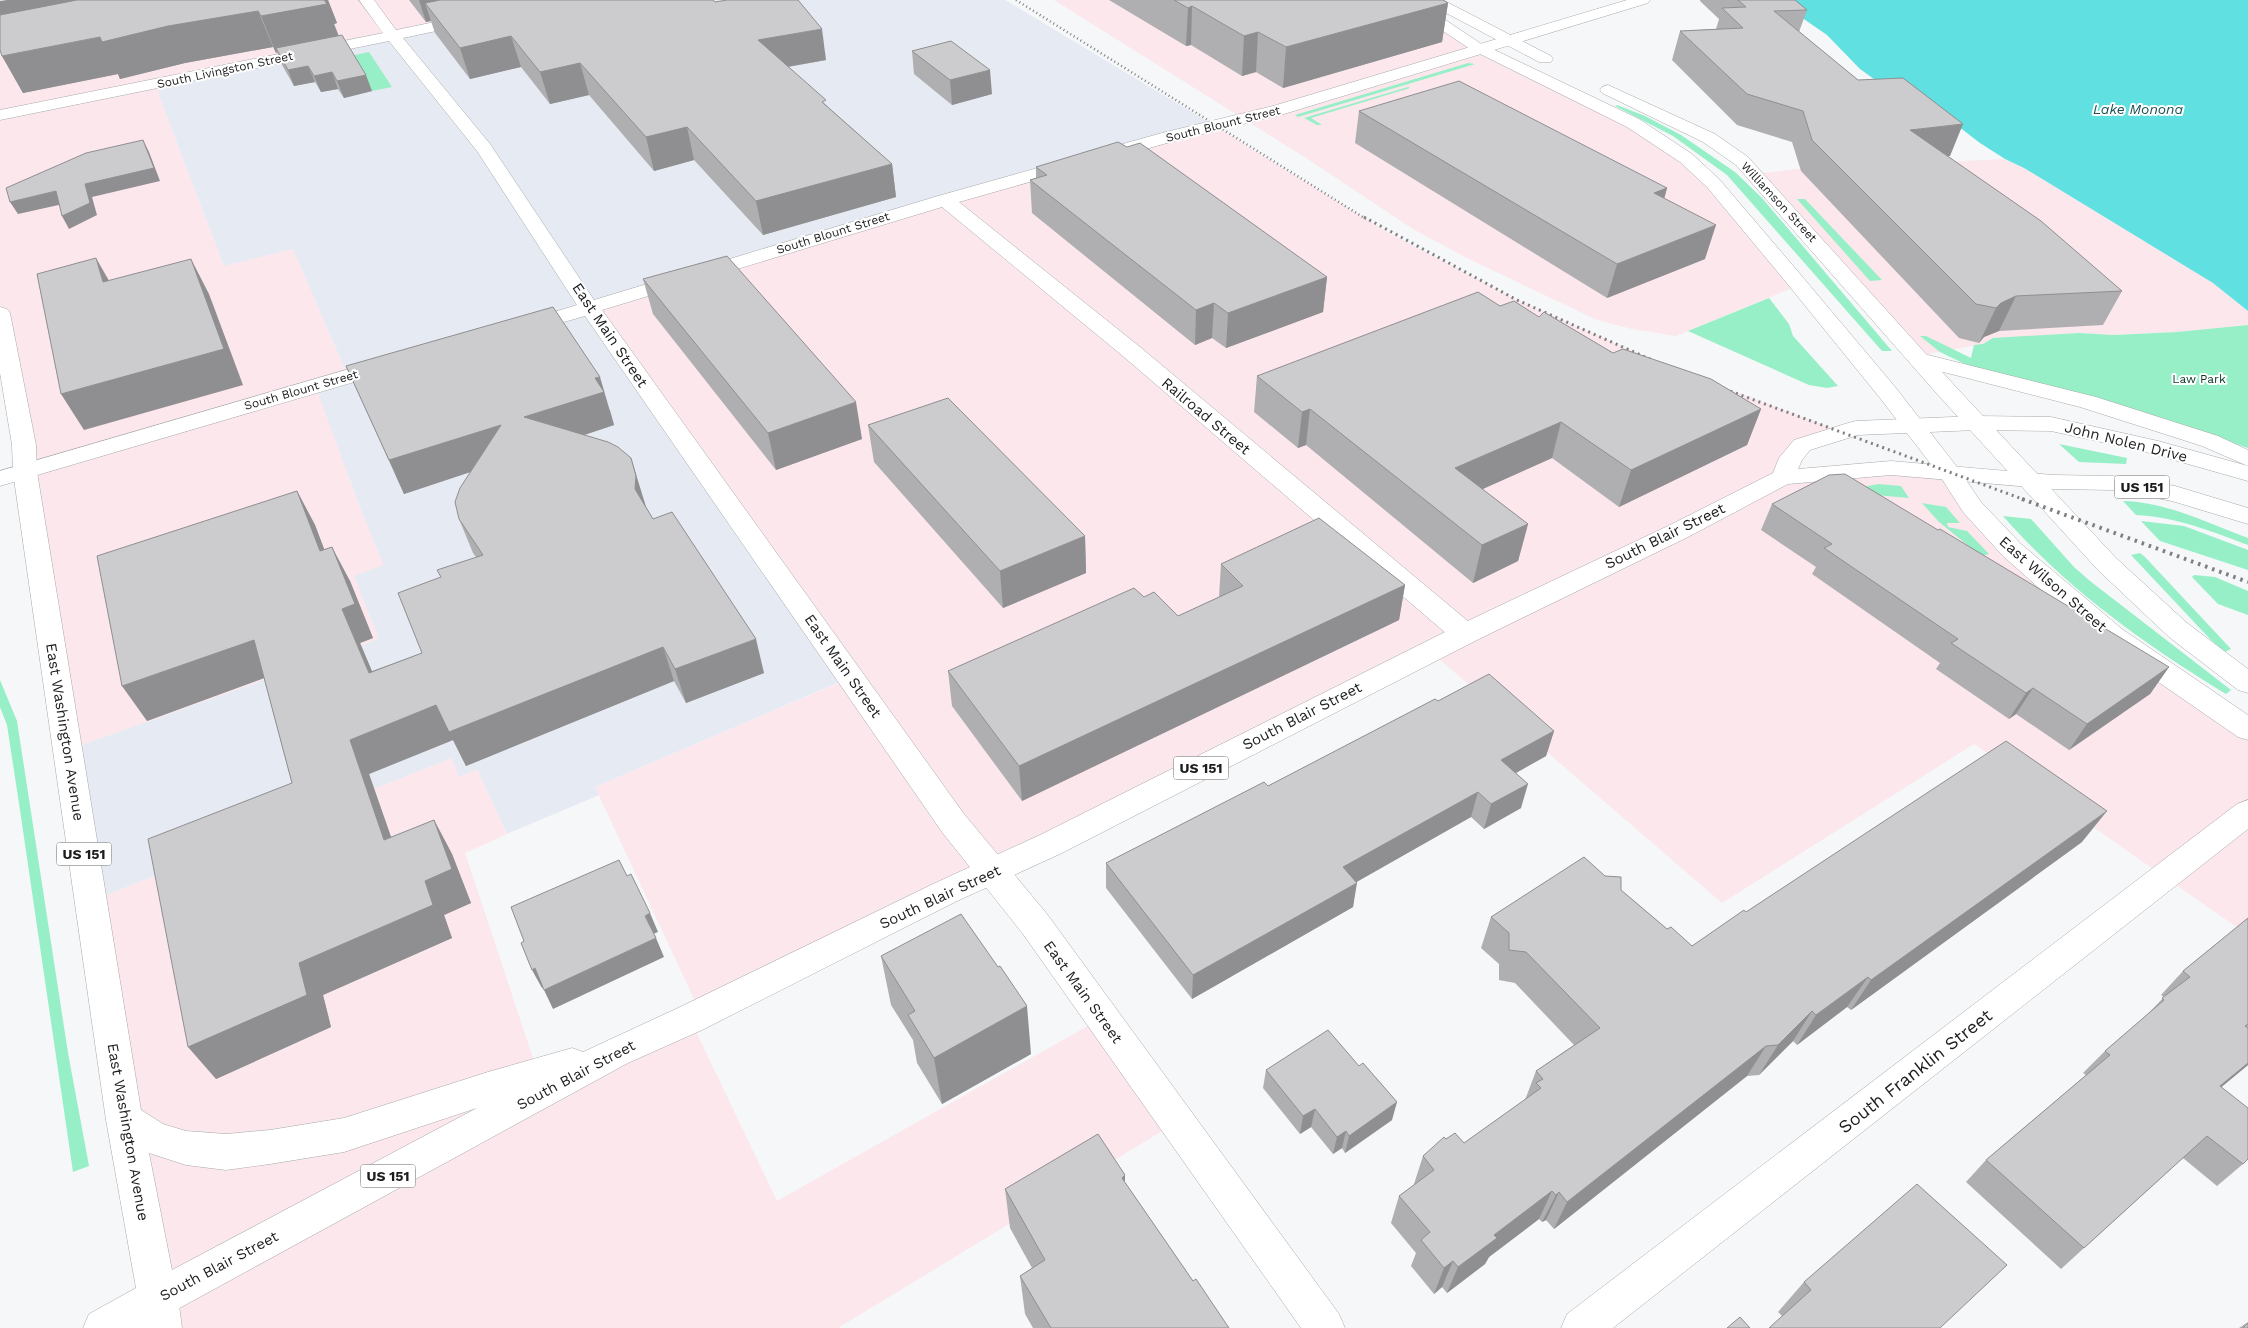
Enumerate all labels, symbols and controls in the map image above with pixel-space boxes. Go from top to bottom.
street label: South Livingston Street [156,49,294,91]
water label: Lake Monona [2093,101,2183,117]
street label: South Blount Street [1164,103,1282,145]
street label: Williamson Street [1738,159,1820,245]
street label: South Blount Street [775,209,891,257]
street label: East Main Street [568,279,652,391]
street label: South Blount Street [243,367,359,413]
park label: Law Park [2172,372,2226,386]
street label: Railroad Street [1158,374,1254,459]
street label: John Nolen Drive [2063,418,2189,466]
road number: US 151 [2114,476,2170,498]
street label: South Blair Street [1602,499,1729,573]
street label: East Wilson Street [1996,532,2111,636]
street label: East Main Street [801,611,886,722]
street label: East Washington Avenue [42,642,88,822]
street label: South Blair Street [1239,678,1365,754]
road number: US 151 [1174,756,1228,780]
road number: US 151 [56,842,112,866]
street label: South Blair Street [877,861,1004,933]
street label: East Main Street [1040,937,1127,1047]
street label: South Franklin Street [1834,1004,1996,1137]
street label: South Blair Street [514,1036,639,1114]
street label: East Washington Avenue [104,1042,152,1222]
road number: US 151 [360,1164,416,1188]
street label: South Blair Street [157,1227,282,1305]

